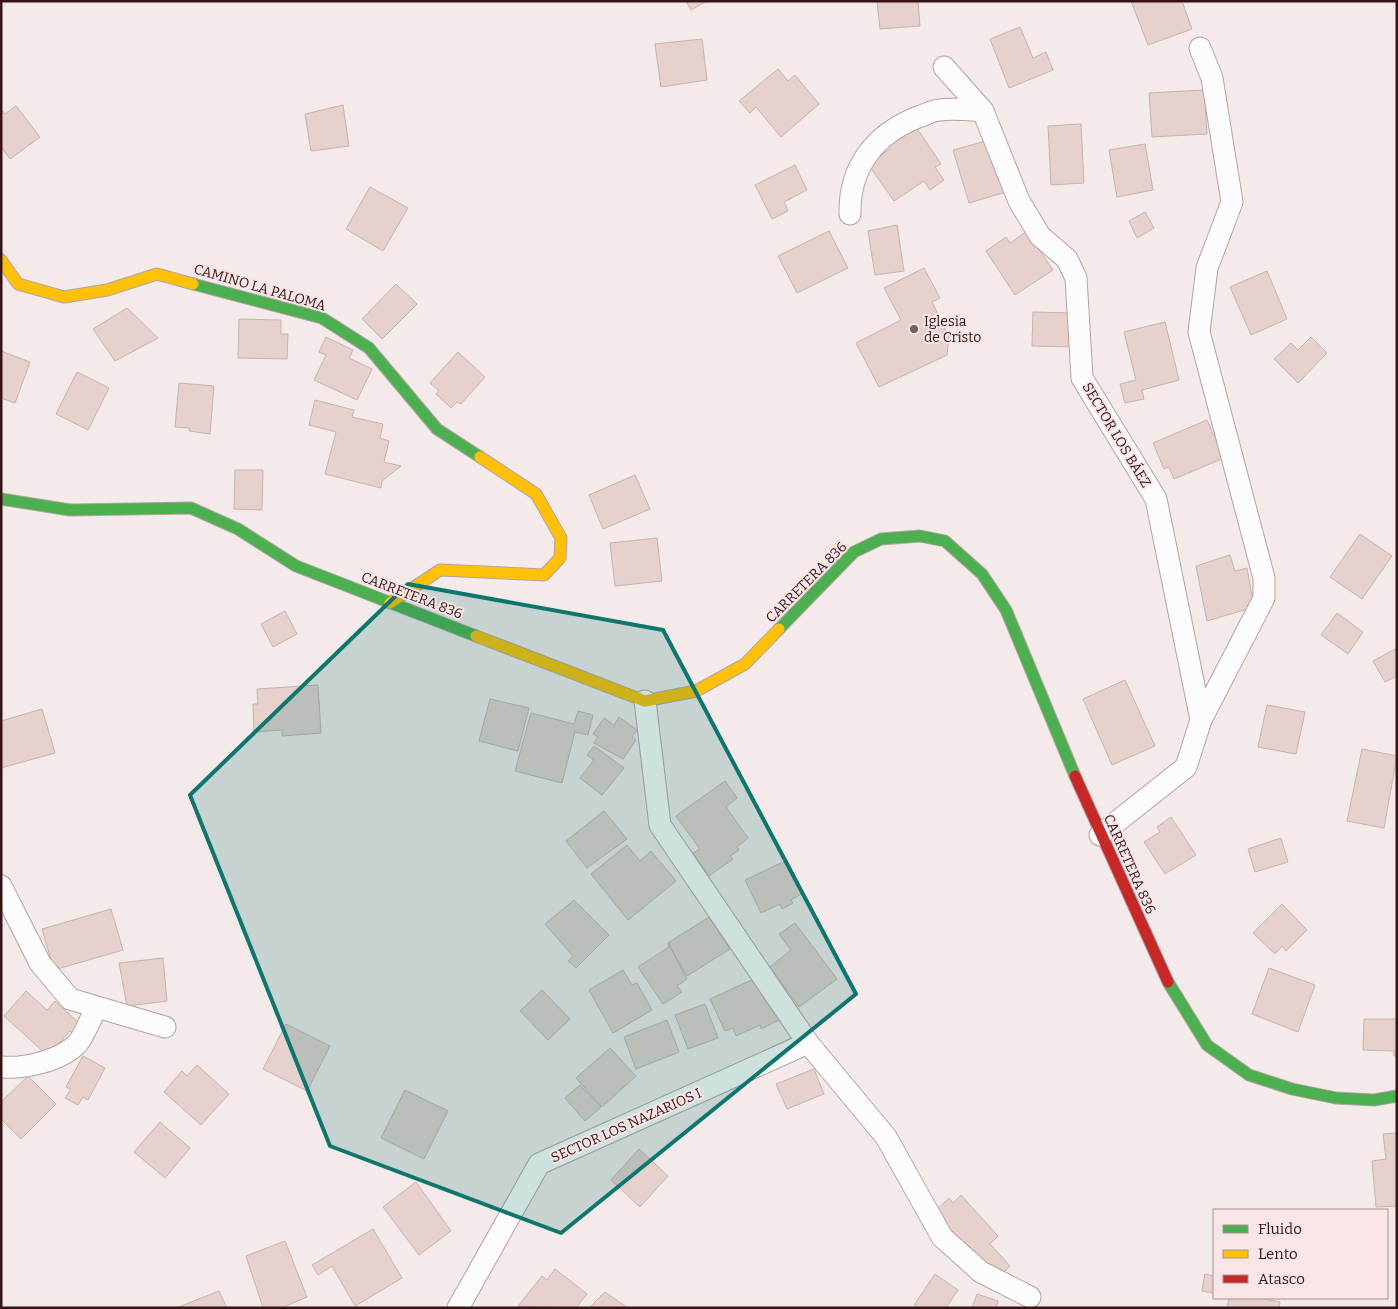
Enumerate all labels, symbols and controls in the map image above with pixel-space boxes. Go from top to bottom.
street label: CAMINO LA PALOMA [192,260,328,315]
place label: Iglesia de Cristo [924,313,981,346]
marker: Iglesia de Cristo [908,323,920,335]
street label: SECTOR LOS BÁEZ [1079,379,1155,491]
street label: CARRETERA 836 [762,538,850,626]
street label: CARRETERA 836 [359,568,465,623]
street label: CARRETERA 836 [1100,812,1159,917]
street label: SECTOR LOS NAZARIOS I [548,1085,704,1166]
legend [1213,1209,1388,1299]
text: Fluido [1258,1220,1302,1238]
text: Lento [1258,1245,1298,1263]
text: Atasco [1258,1270,1305,1288]

